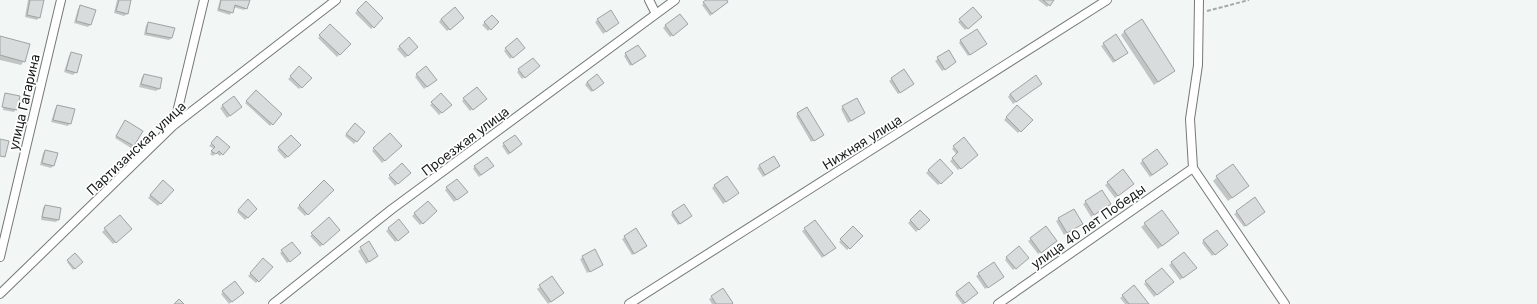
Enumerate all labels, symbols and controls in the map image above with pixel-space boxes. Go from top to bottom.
street label: улица Гагарина [5,52,43,152]
street label: Партизанская улица [83,98,189,198]
street label: Проезжая улица [418,103,512,179]
street label: Нижняя улица [819,111,905,173]
street label: улица 40 лет Победы [1028,180,1148,272]

